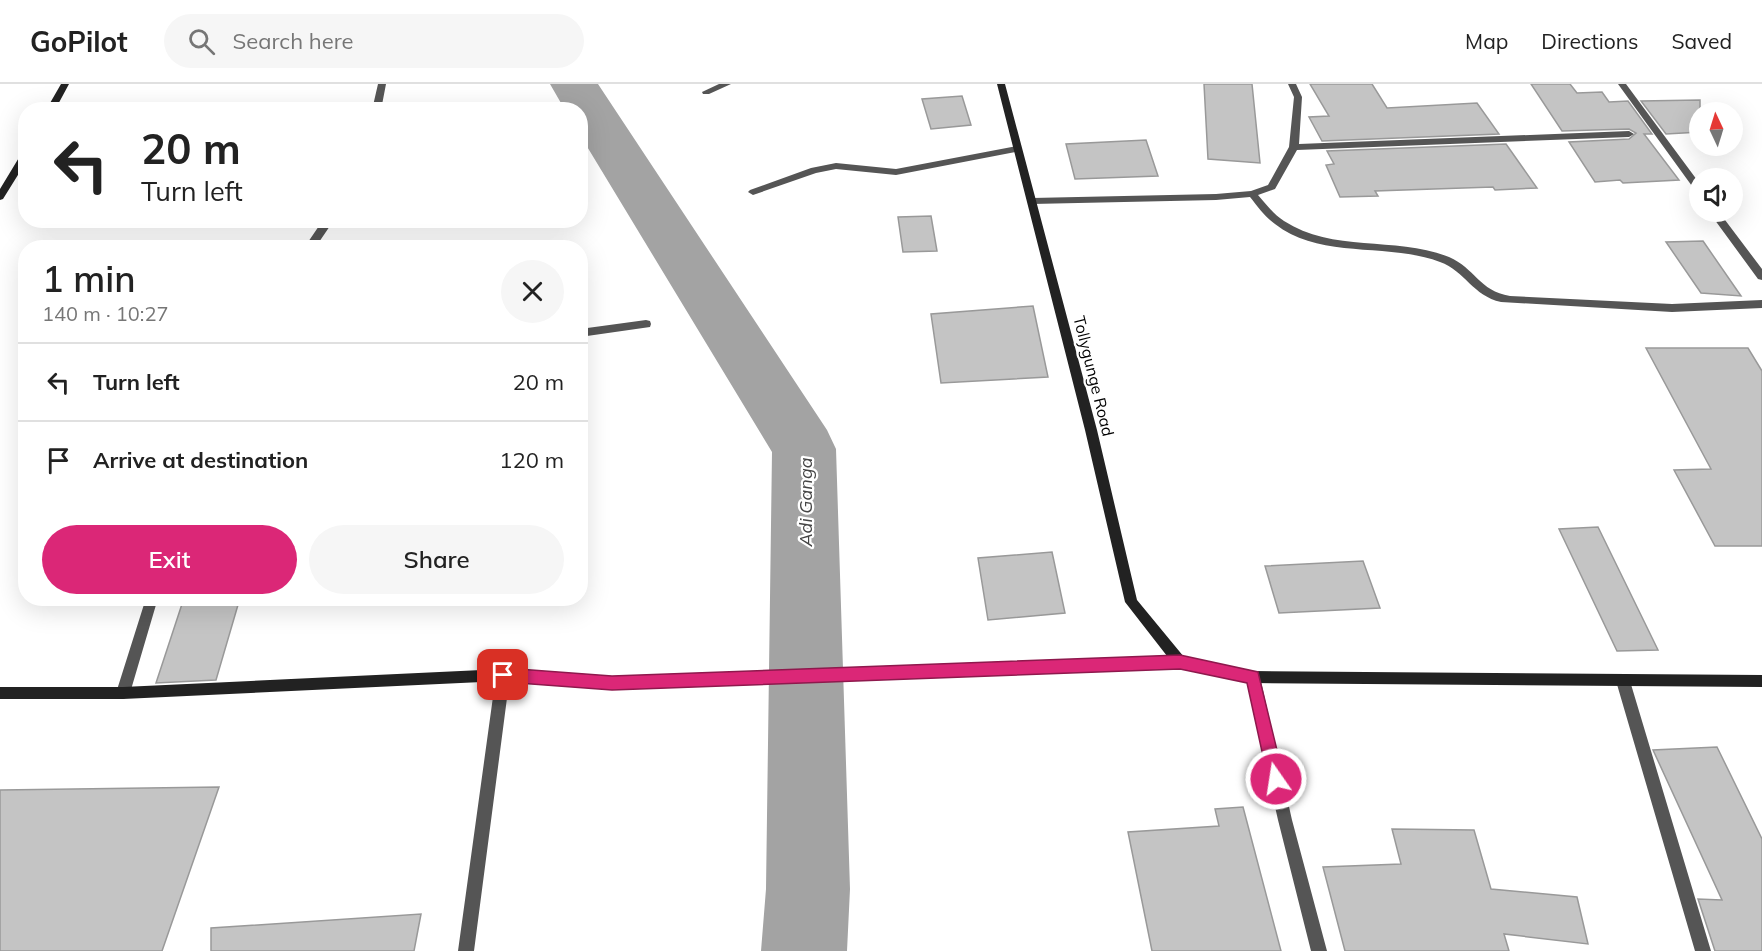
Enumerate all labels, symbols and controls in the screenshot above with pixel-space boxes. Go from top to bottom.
search box [164,14,584,68]
text: GoPilot [30,24,128,59]
icon: search [185,25,218,58]
text: Search here [233,27,354,55]
text: Map [1465,28,1508,54]
text: Directions [1541,28,1638,54]
text: Saved [1671,28,1732,54]
north arrow [1689,102,1743,156]
map controls [1689,102,1743,222]
text: 20 m [141,122,241,175]
icon: left [42,126,120,204]
button: sound [1689,168,1743,222]
text: Turn left [141,174,243,208]
text: 1 min [42,256,136,301]
button: close [501,260,564,323]
text: 140 m · 10:27 [42,301,168,326]
street label: Tollygunge Road [1069,314,1119,438]
icon: left [42,366,75,399]
text: Turn left [93,368,180,396]
text: 20 m [513,368,564,396]
icon: arrive [42,444,75,477]
text: Arrive at destination [93,446,308,474]
text: 120 m [499,446,564,474]
water label: Adi Ganga [794,457,817,548]
button: Exit [42,525,297,594]
button: Share [309,525,564,594]
pin [477,649,528,700]
icon: arrive [486,658,519,691]
position arrow [1244,747,1308,811]

